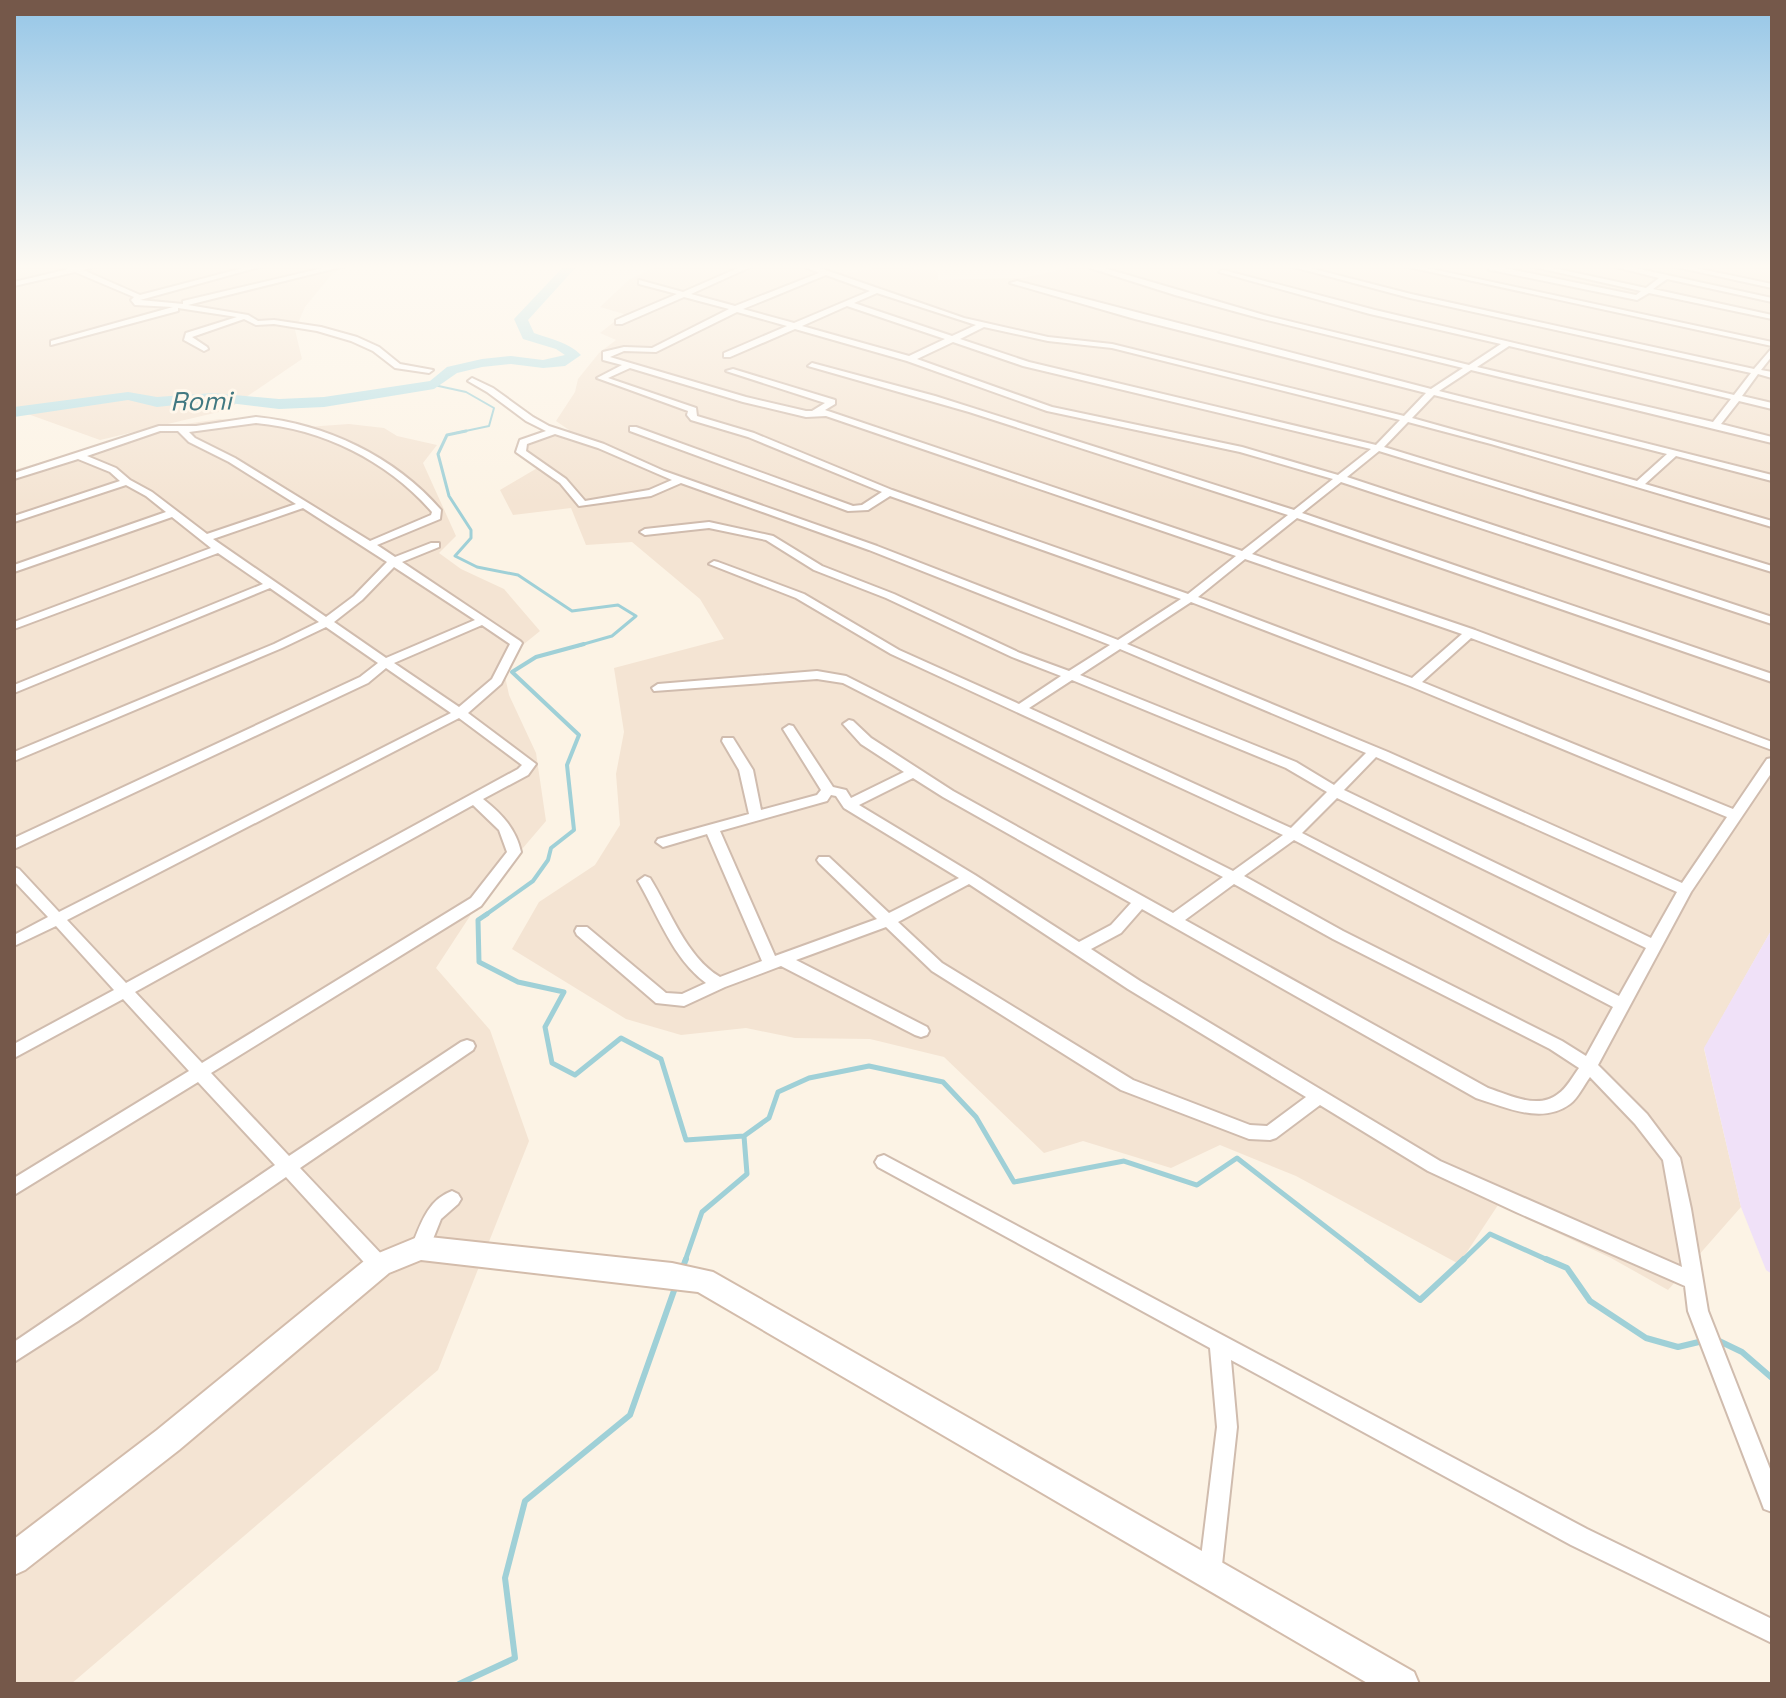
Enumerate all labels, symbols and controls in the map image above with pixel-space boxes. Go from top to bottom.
water label: Romi [170,383,235,419]

